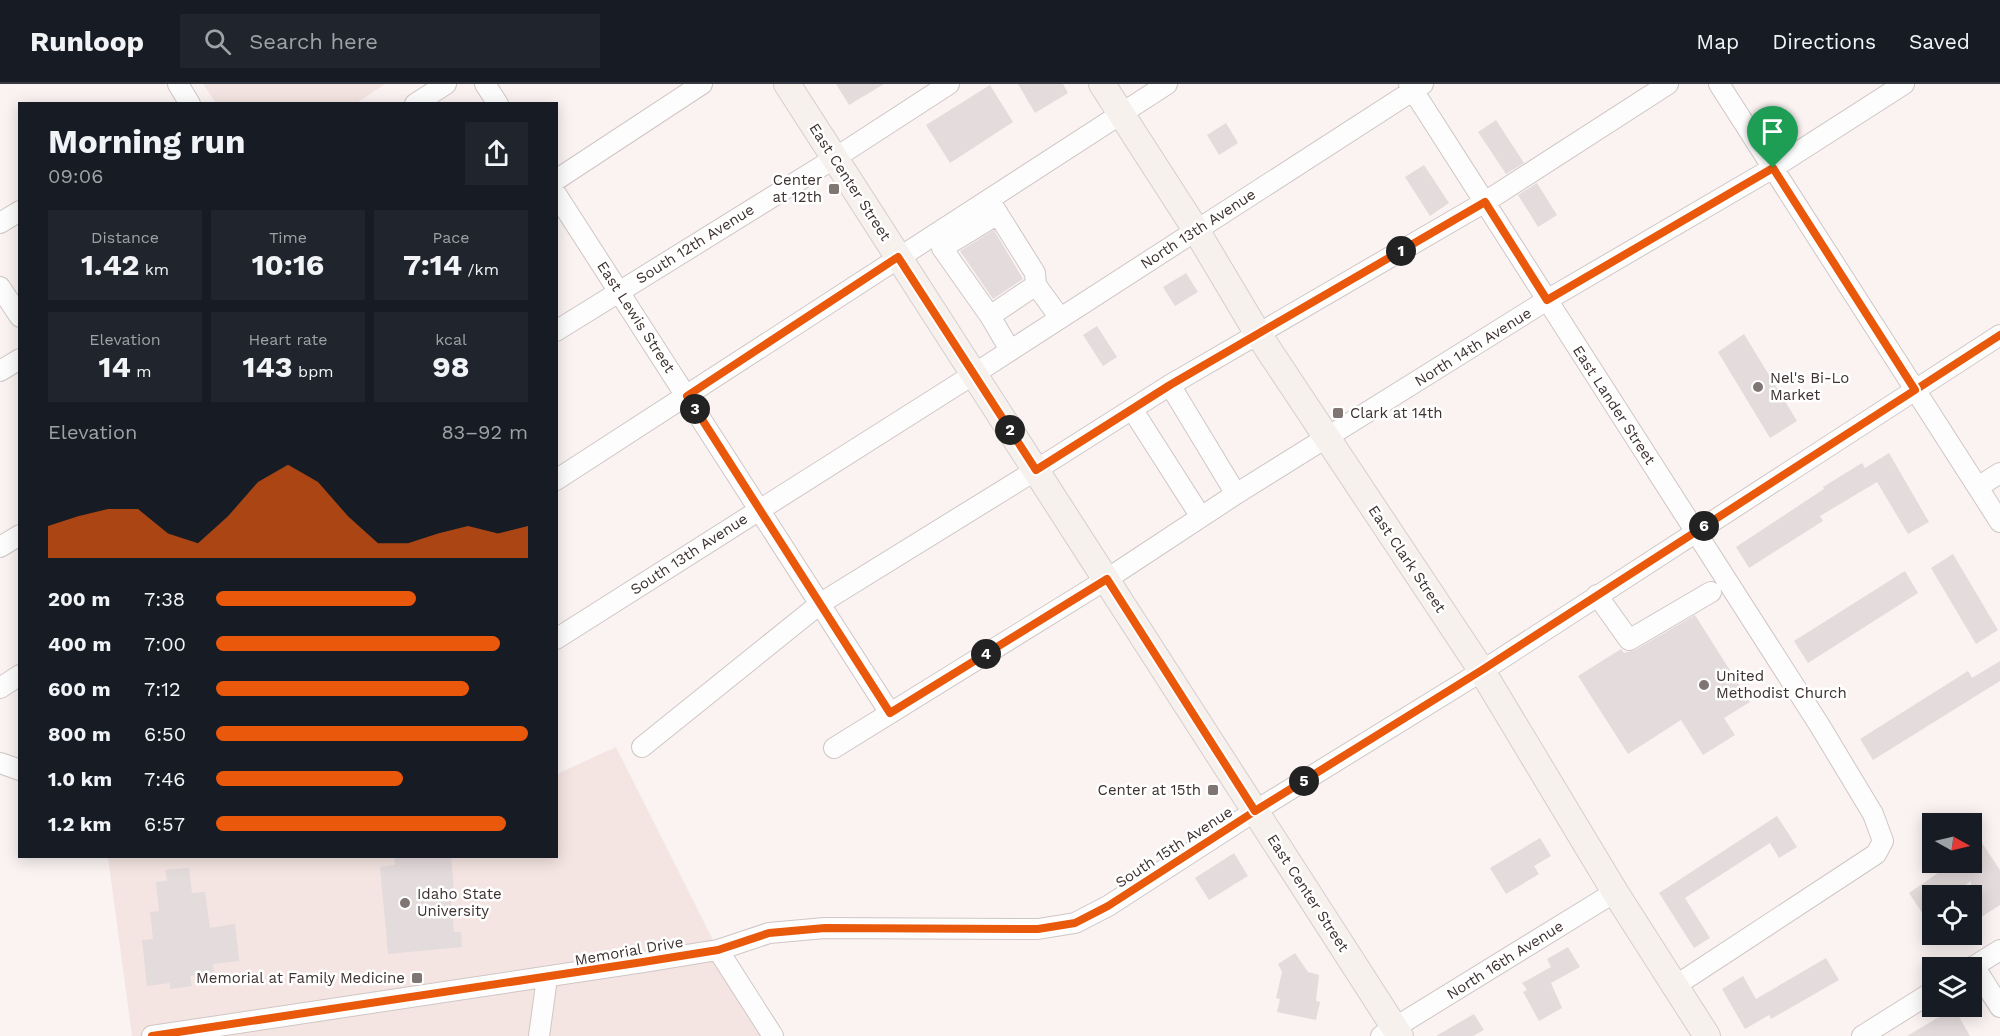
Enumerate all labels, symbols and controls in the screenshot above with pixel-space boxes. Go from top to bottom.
search box [180,14,600,68]
text: Runloop [30,25,144,58]
icon: search [201,25,234,58]
text: Search here [249,29,378,54]
text: Map [1696,29,1739,54]
text: Directions [1772,29,1876,54]
text: Saved [1909,29,1970,54]
pin [1747,106,1798,168]
icon: arrive [1756,115,1789,148]
street label: East Center Street [805,120,895,245]
text: Morning run [48,122,245,161]
button: share [465,122,528,185]
text: 09:06 [48,164,103,188]
place label: Center at 12th [773,171,822,206]
marker: Center at 12th [827,182,841,196]
street label: North 13th Avenue [1137,185,1259,273]
street label: South 12th Avenue [633,200,757,288]
text: Distance [91,228,159,247]
text: Time [269,228,307,247]
text: Pace [432,228,470,247]
pin: 1 [1386,236,1416,266]
text: 1 [1398,241,1404,260]
text: 1.42 [81,247,139,282]
text: 10:16 [252,247,324,282]
text: 7:14 [403,247,462,282]
street label: East Lewis Street [593,258,679,377]
text: km [139,260,169,279]
text: /km [462,260,499,279]
street label: North 14th Avenue [1411,304,1535,390]
text: Elevation [89,330,161,349]
text: Heart rate [248,330,328,349]
text: kcal [435,330,467,349]
street label: East Lander Street [1569,342,1660,468]
text: 14 [98,349,131,384]
text: 143 [243,349,293,384]
text: 98 [432,349,470,384]
text: m [131,362,152,381]
text: bpm [293,362,333,381]
place label: Nel's Bi-Lo Market [1770,369,1849,404]
marker: Nel's Bi-Lo Market [1751,380,1765,394]
pin: 3 [680,394,710,424]
text: 3 [690,399,700,418]
place label: Clark at 14th [1350,404,1443,422]
marker: Clark at 14th [1331,406,1345,420]
pin: 2 [995,415,1025,445]
text: Elevation [48,420,137,444]
text: 83–92 m [442,420,528,444]
text: 2 [1005,420,1015,439]
street label: East Clark Street [1365,502,1450,617]
street label: South 13th Avenue [627,509,751,599]
pin: 6 [1689,511,1719,541]
text: 6 [1699,516,1709,535]
text: 200 m [48,587,110,611]
text: 7:38 [144,587,185,611]
text: 400 m [48,632,111,656]
text: 7:00 [144,632,186,656]
pin: 4 [971,639,1001,669]
text: 4 [981,644,991,663]
place label: United Methodist Church [1716,667,1847,702]
text: 600 m [48,677,111,701]
text: 7:12 [144,677,181,701]
marker: United Methodist Church [1697,678,1711,692]
text: 800 m [48,722,111,746]
text: 6:50 [144,722,186,746]
pin: 5 [1289,766,1319,796]
text: 1.0 km [48,767,112,791]
text: 7:46 [144,767,186,791]
text: 5 [1299,771,1309,790]
place label: Center at 15th [1098,781,1201,799]
marker: Center at 15th [1206,783,1220,797]
street label: South 15th Avenue [1112,802,1236,892]
text: 1.2 km [48,812,111,836]
text: 6:57 [144,812,185,836]
north arrow [1922,813,1982,873]
map controls [1922,813,1982,1017]
street label: East Center Street [1263,831,1353,956]
place label: Idaho State University [417,885,502,920]
button: locate [1922,885,1982,945]
marker: Idaho State University [398,896,412,910]
street label: North 16th Avenue [1443,917,1567,1003]
street label: Memorial Drive [573,933,685,969]
button: layers [1922,957,1982,1017]
place label: Memorial at Family Medicine [196,969,405,987]
marker: Memorial at Family Medicine [410,971,424,985]

